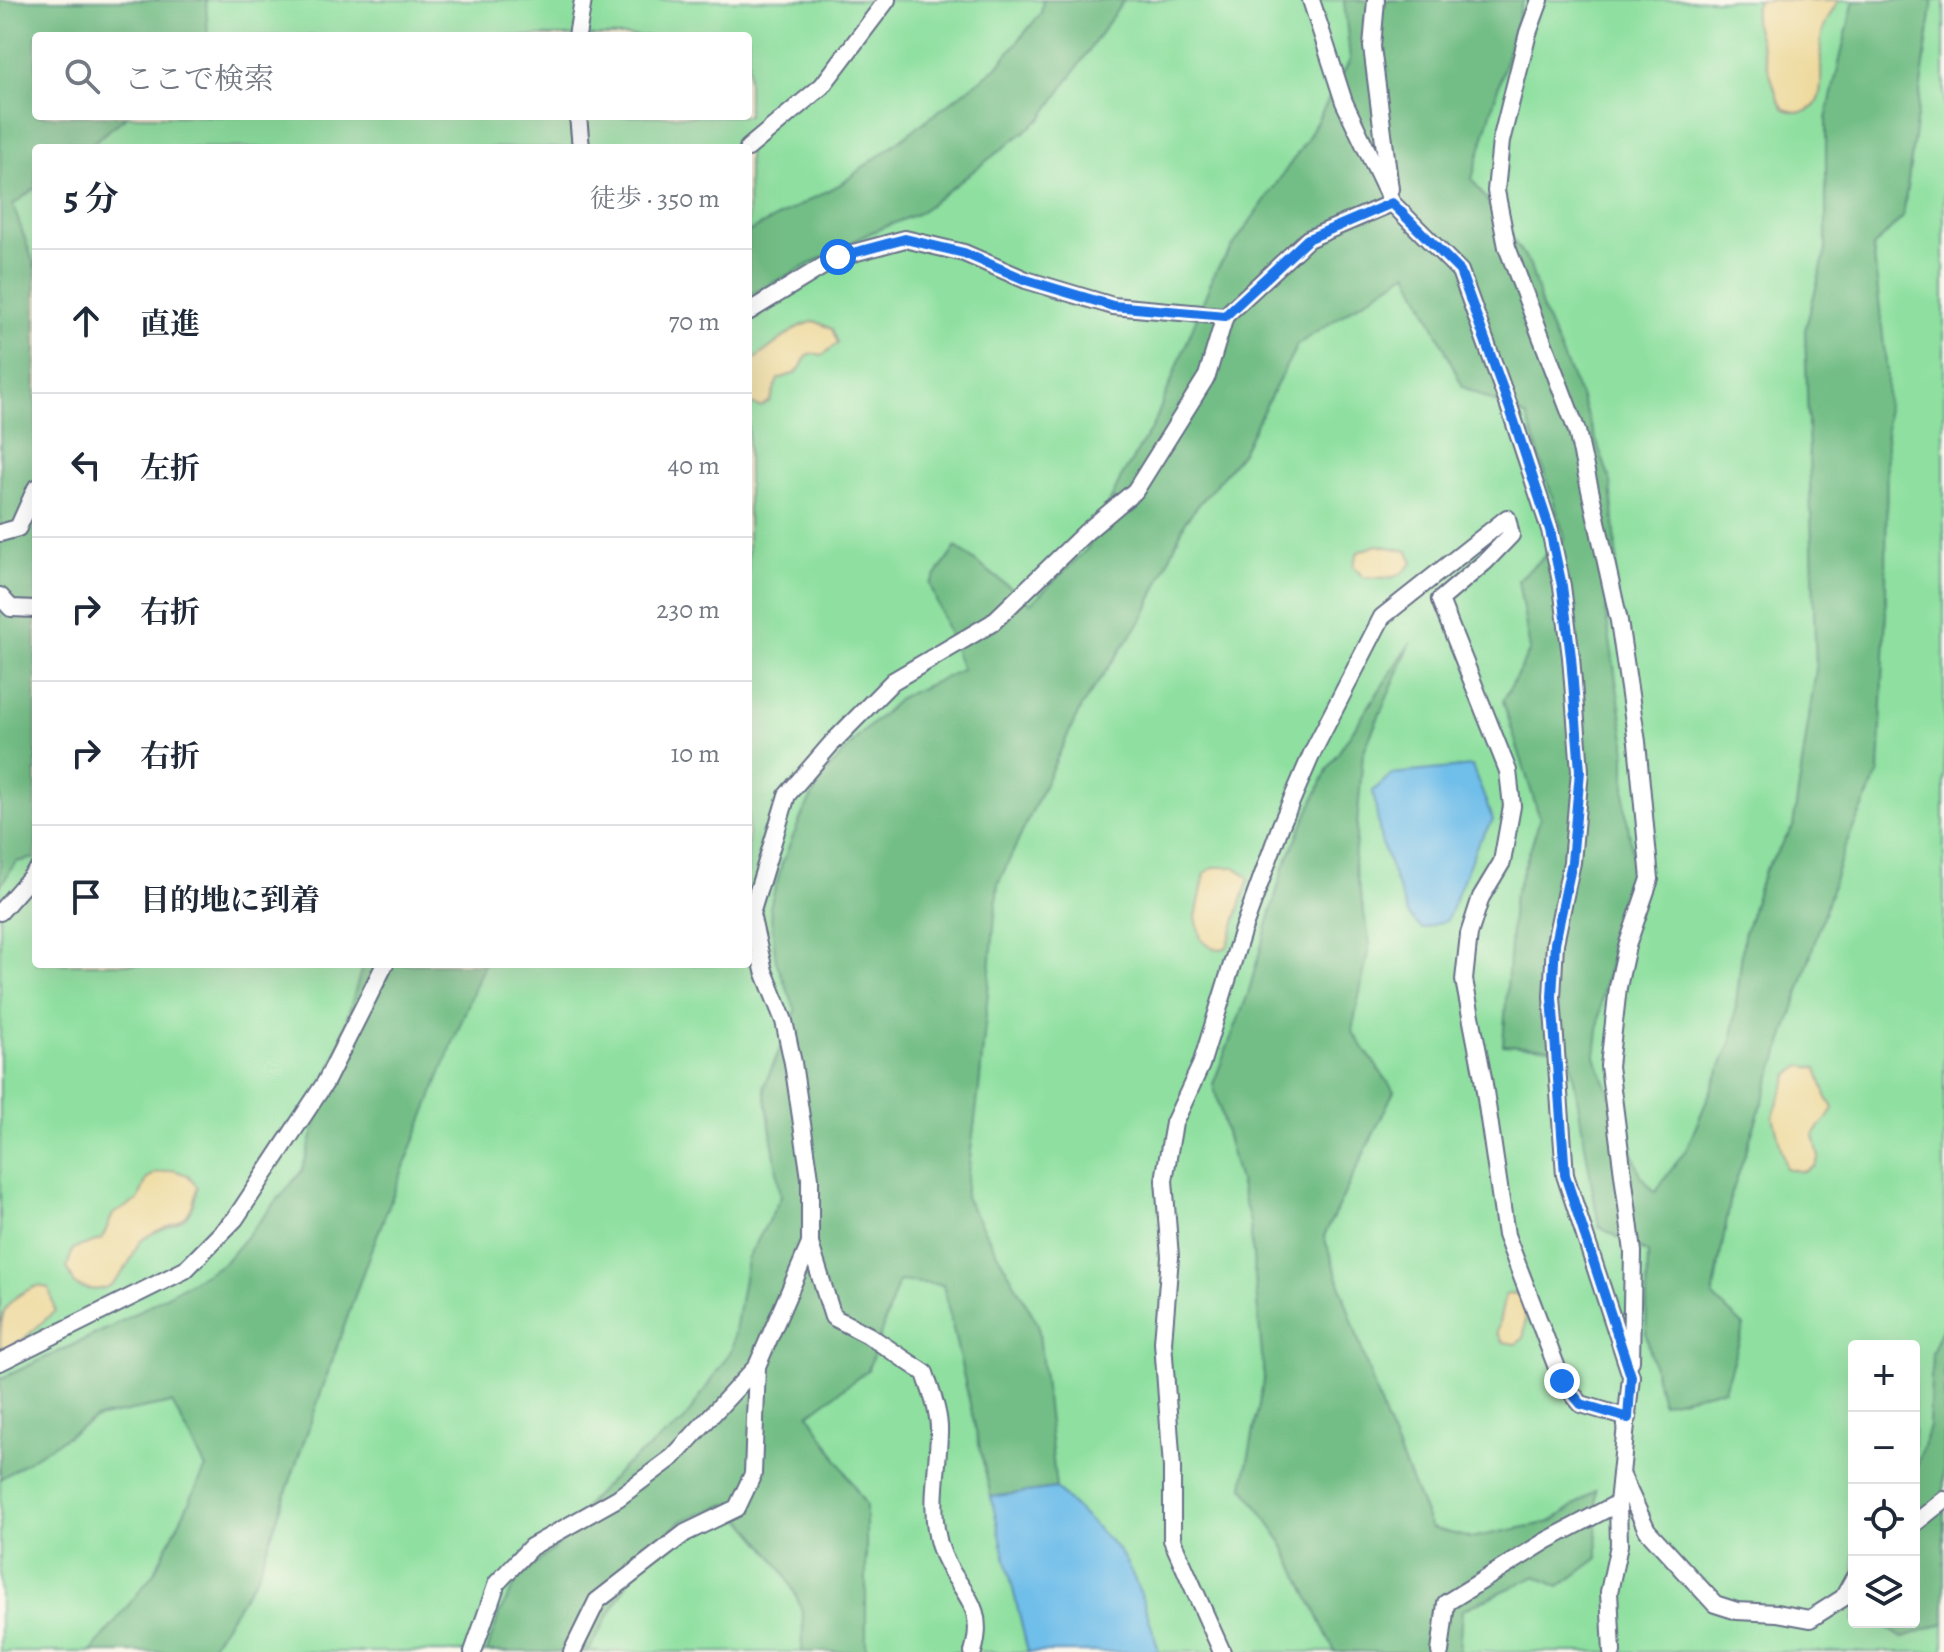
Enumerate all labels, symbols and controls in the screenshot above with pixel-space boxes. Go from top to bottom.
search box [32,32,752,120]
icon: search [60,54,104,98]
text: ここで検索 [124,59,274,99]
text: 5 分 [64,175,118,222]
text: 徒歩 · 350 m [590,181,720,216]
route start [820,239,856,275]
icon: ahead [64,299,108,343]
text: 直進 [140,304,200,344]
text: 70 m [668,304,720,339]
icon: left [64,443,108,487]
text: 左折 [140,448,200,488]
text: 40 m [668,448,720,483]
icon: right [64,587,108,631]
text: 右折 [140,592,200,632]
text: 230 m [656,592,720,627]
icon: right [64,731,108,775]
text: 右折 [140,736,200,776]
text: 10 m [670,736,720,771]
icon: arrive [64,875,108,919]
text: 目的地に到着 [140,880,320,920]
map controls [1848,1340,1920,1628]
button: + [1848,1340,1920,1412]
route end [1544,1363,1580,1399]
button: − [1848,1412,1920,1484]
button: locate [1848,1484,1920,1556]
button: layers [1848,1556,1920,1628]

